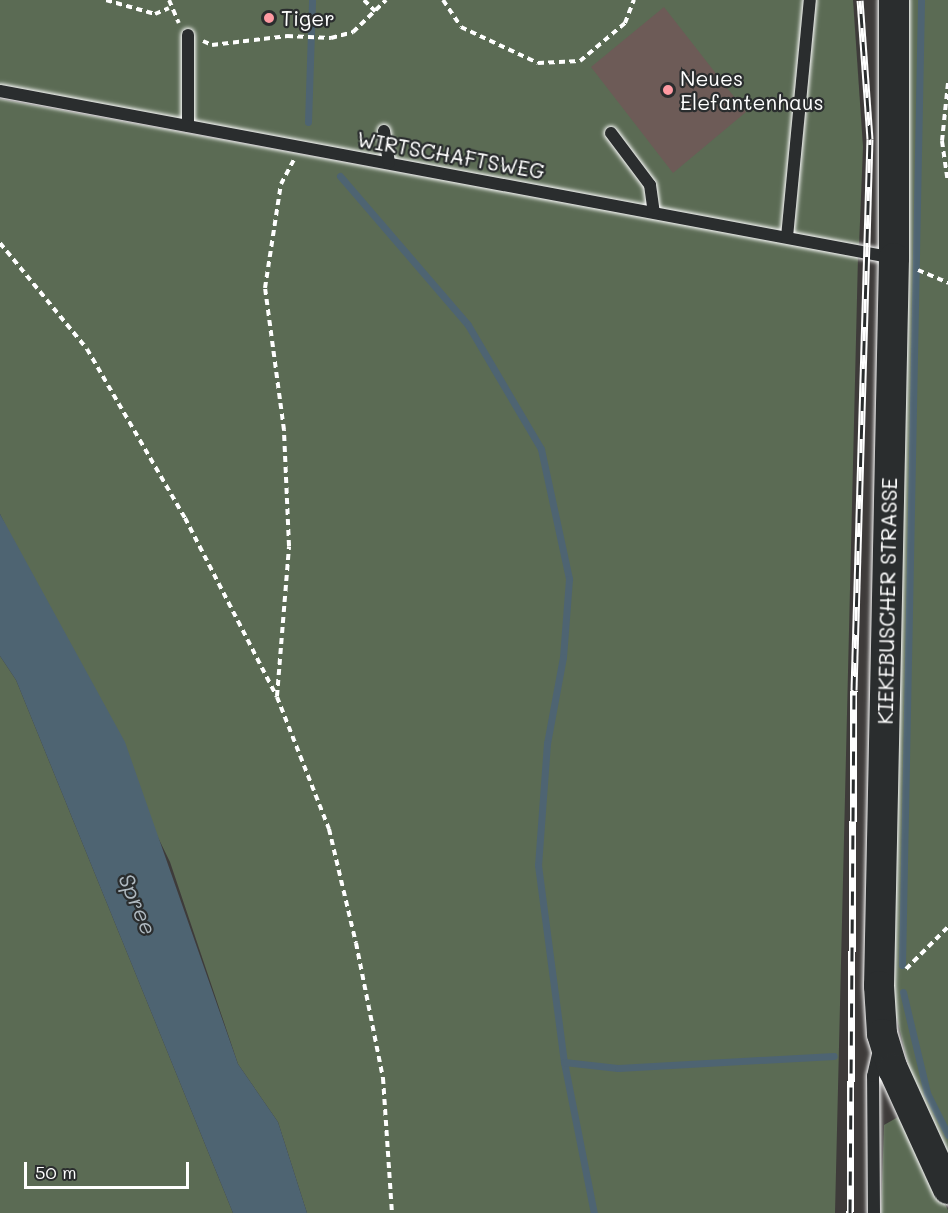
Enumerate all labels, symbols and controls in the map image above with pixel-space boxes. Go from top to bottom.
place label: Tiger [281,5,335,31]
marker: Tiger [262,11,276,25]
place label: Neues Elefantenhaus [680,65,824,115]
marker: Neues Elefantenhaus [661,83,675,97]
street label: WIRTSCHAFTSWEG [355,126,547,184]
street label: KIEKEBUSCHER STRASSE [872,477,902,725]
water label: Spree [113,869,163,939]
scale bar [27,1150,192,1188]
text: 50 m [35,1160,77,1184]

